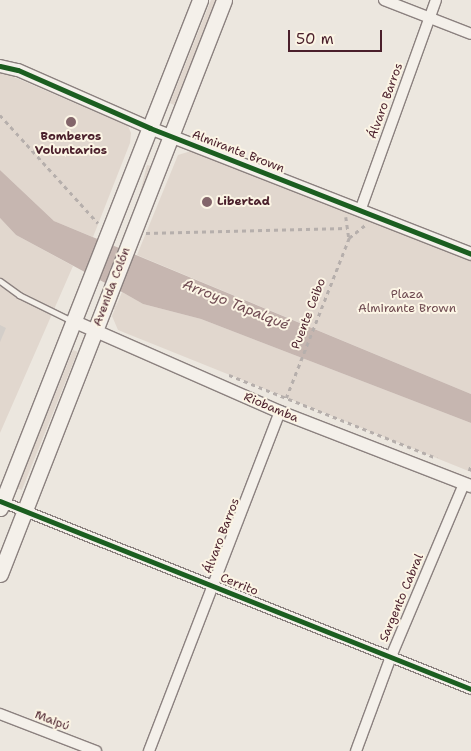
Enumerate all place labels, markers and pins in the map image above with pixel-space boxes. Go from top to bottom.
marker: Bomberos Voluntarios [65,116,77,128]
place label: Bomberos Voluntarios [35,130,107,158]
place label: Libertad [217,195,270,209]
marker: Libertad [201,196,213,208]

